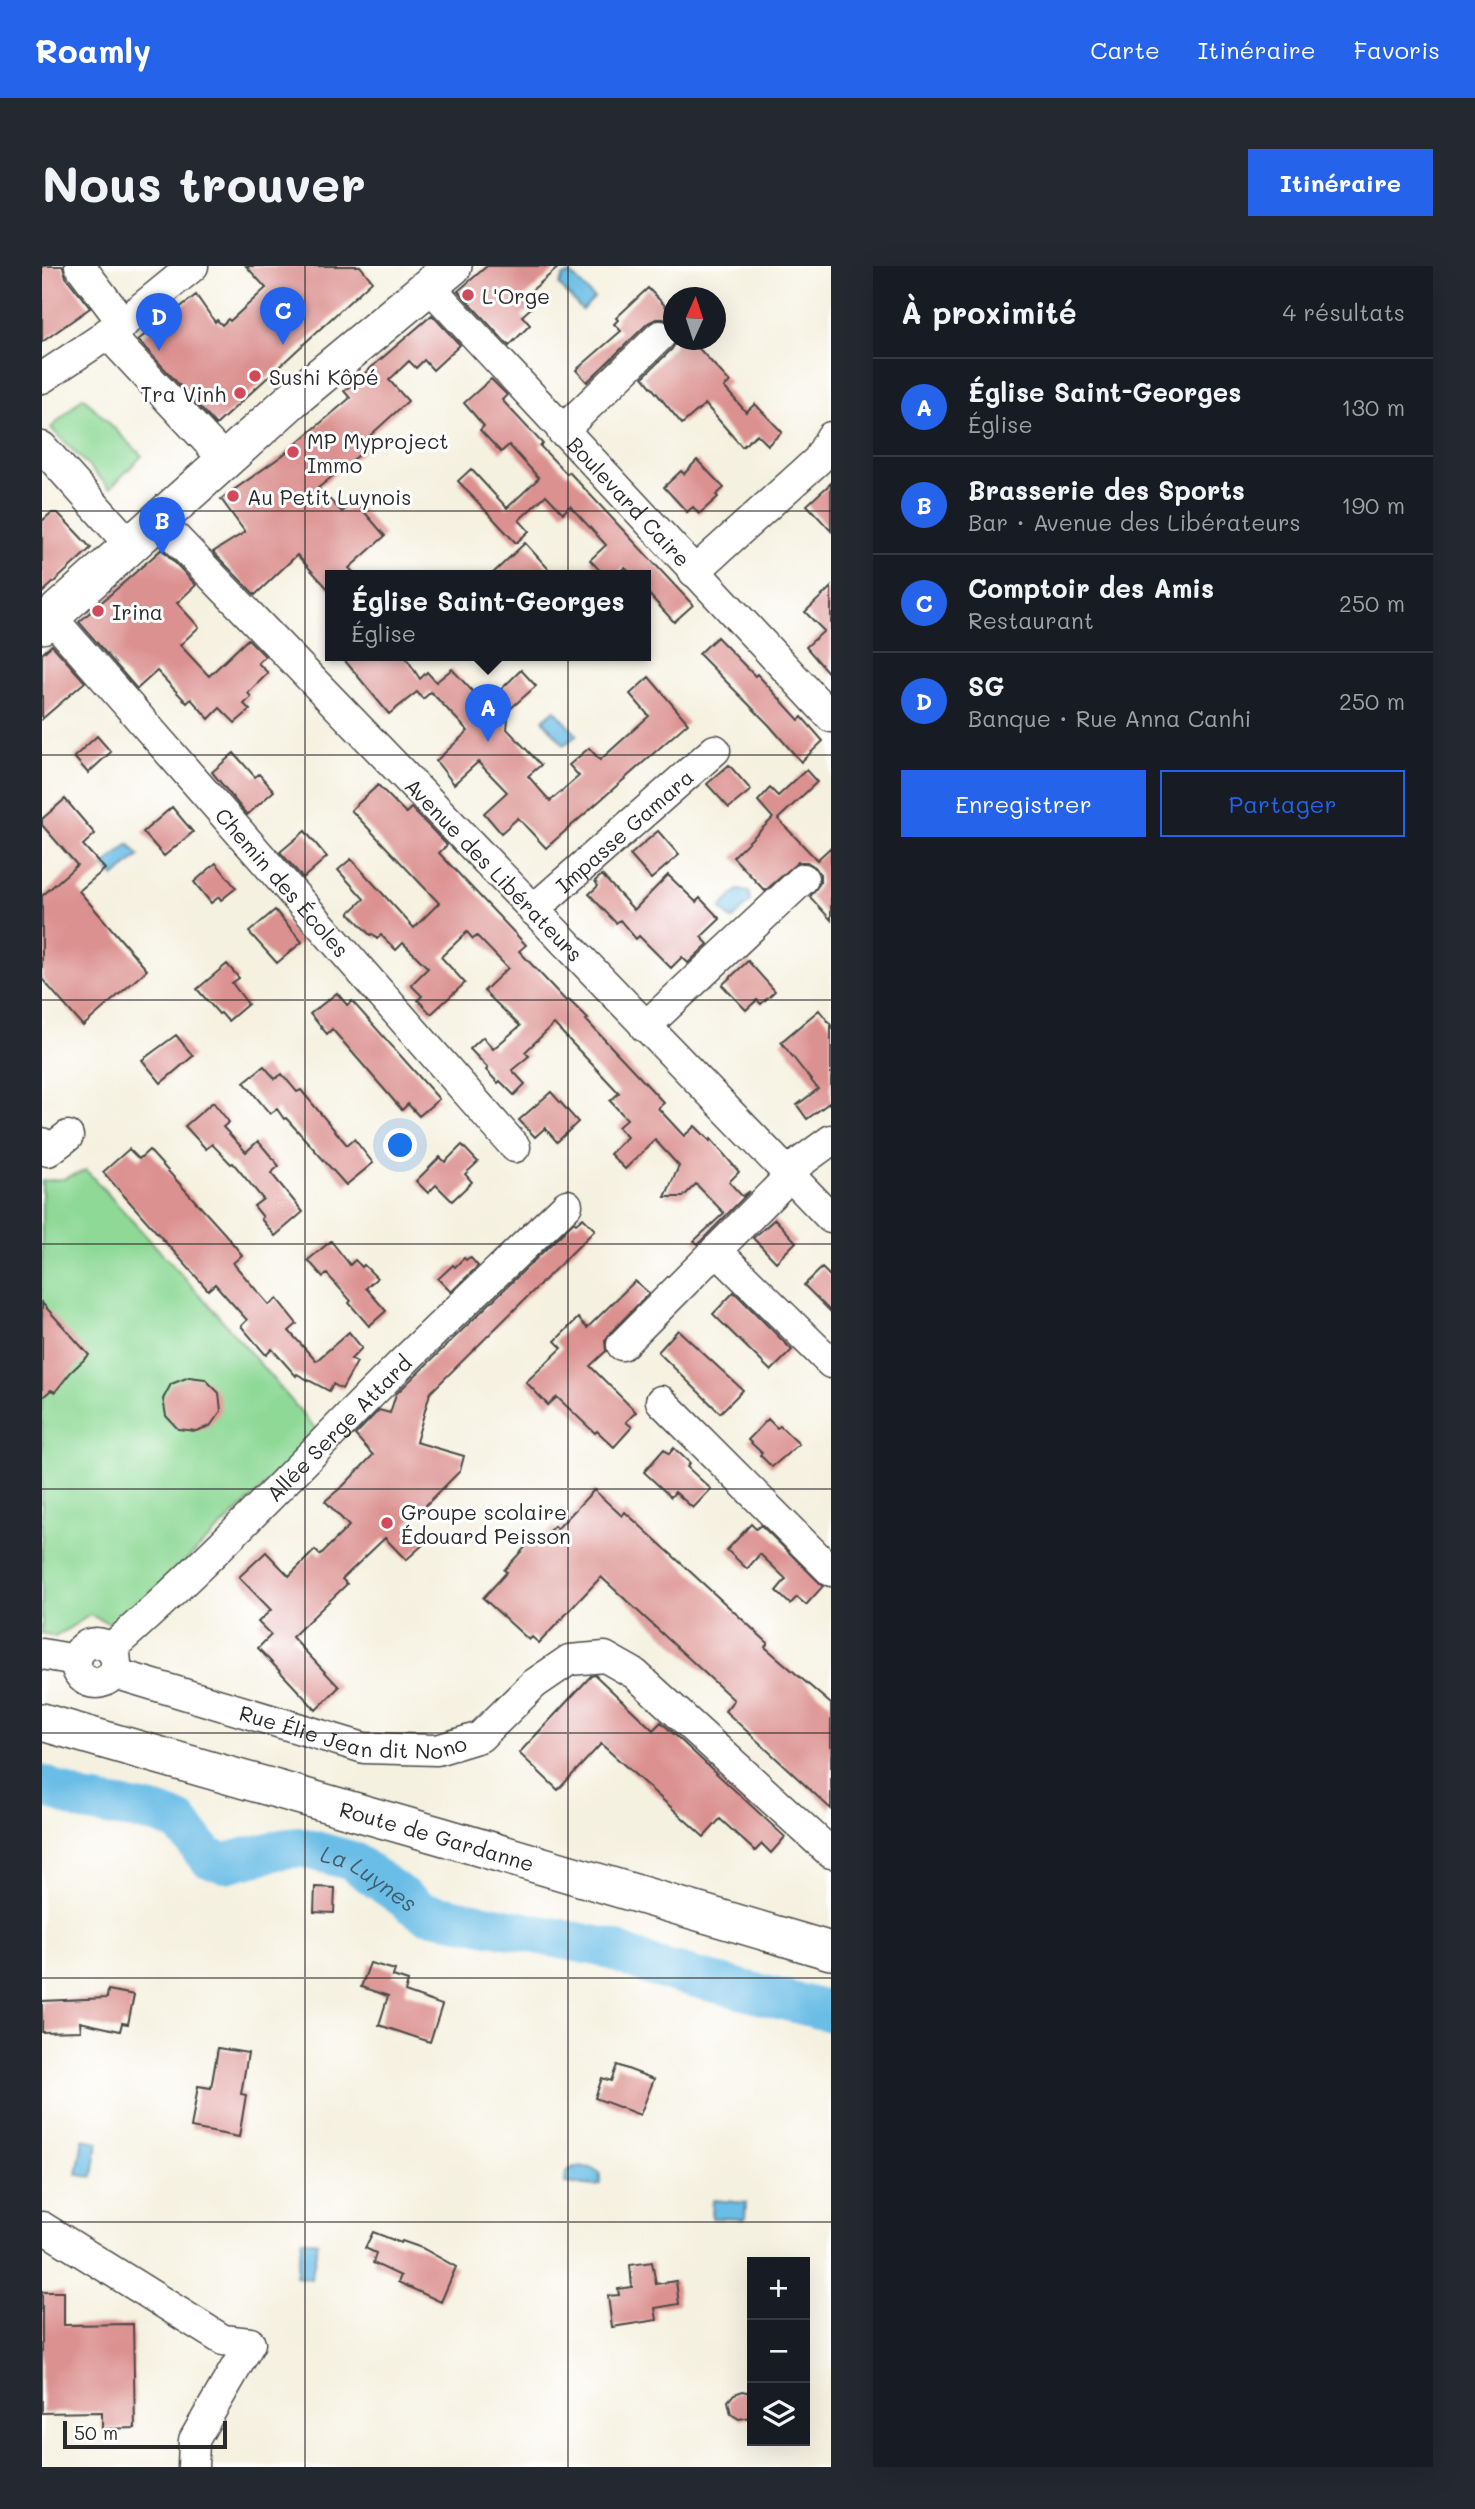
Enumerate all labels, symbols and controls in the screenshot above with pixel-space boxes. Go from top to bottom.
text: Roamly [35,28,151,71]
text: Carte [1090,34,1160,65]
text: Itinéraire [1198,34,1316,65]
text: Favoris [1354,34,1440,65]
button: Itinéraire [1248,149,1433,216]
text: Nous trouver [42,151,366,214]
place label: L'Orge [482,282,550,309]
pin: C [260,287,306,345]
marker: L'Orge [460,287,476,303]
north arrow [663,287,726,350]
text: À proximité [901,292,1077,332]
pin: D [136,293,182,351]
text: 4 résultats [1283,297,1405,327]
place label: Sushi Kôpé [269,363,379,390]
marker: Sushi Kôpé [247,368,263,384]
text: Église Saint-Georges [968,375,1241,409]
place label: Tra Vinh [141,380,226,407]
marker: Tra Vinh [232,385,248,401]
text: A [916,392,932,422]
text: 130 m [1341,392,1405,422]
text: Église [968,409,1033,439]
place label: MP Myproject Immo [307,427,449,478]
street label: Boulevard Caire [562,430,697,572]
marker: MP Myproject Immo [285,444,301,460]
text: Brasserie des Sports [968,473,1245,507]
place label: Au Petit Luynois [247,483,411,510]
marker: Au Petit Luynois [225,488,241,504]
text: B [916,490,932,520]
text: 190 m [1341,490,1405,520]
pin: B [139,497,185,555]
text: Bar · Avenue des Libérateurs [968,507,1301,537]
popup [325,570,651,661]
text: Comptoir des Amis [968,571,1214,605]
text: Église Saint-Georges [351,584,625,618]
text: C [915,588,933,618]
text: 250 m [1339,588,1405,618]
place label: Irina [112,598,163,625]
marker: Irina [90,603,106,619]
text: Restaurant [968,605,1094,635]
text: Église [351,618,416,648]
text: SG [968,669,1004,703]
pin: A [465,684,511,742]
text: D [916,686,932,716]
text: 250 m [1339,686,1405,716]
text: Banque · Rue Anna Canhi [968,703,1251,733]
street label: Impasse Gamara [549,762,698,898]
button: Enregistrer [901,770,1146,837]
button: Partager [1160,770,1405,837]
street label: Avenue des Libérateurs [400,772,589,967]
street label: Chemin des Écoles [210,801,356,962]
your location [383,1128,417,1162]
street label: Allée Serge Attard [260,1349,416,1506]
place label: Groupe scolaire Édouard Peisson [401,1498,571,1549]
marker: Groupe scolaire Édouard Peisson [379,1515,395,1531]
street label: Rue Élie Jean dit Nono [237,1698,470,1764]
street label: Route de Gardanne [337,1794,538,1876]
water label: La Luynes [317,1838,423,1918]
map controls [747,2257,810,2446]
button: + [747,2257,810,2320]
button: − [747,2320,810,2383]
button: layers [747,2383,810,2446]
scale bar [63,2418,228,2450]
text: 50 m [74,2420,118,2445]

